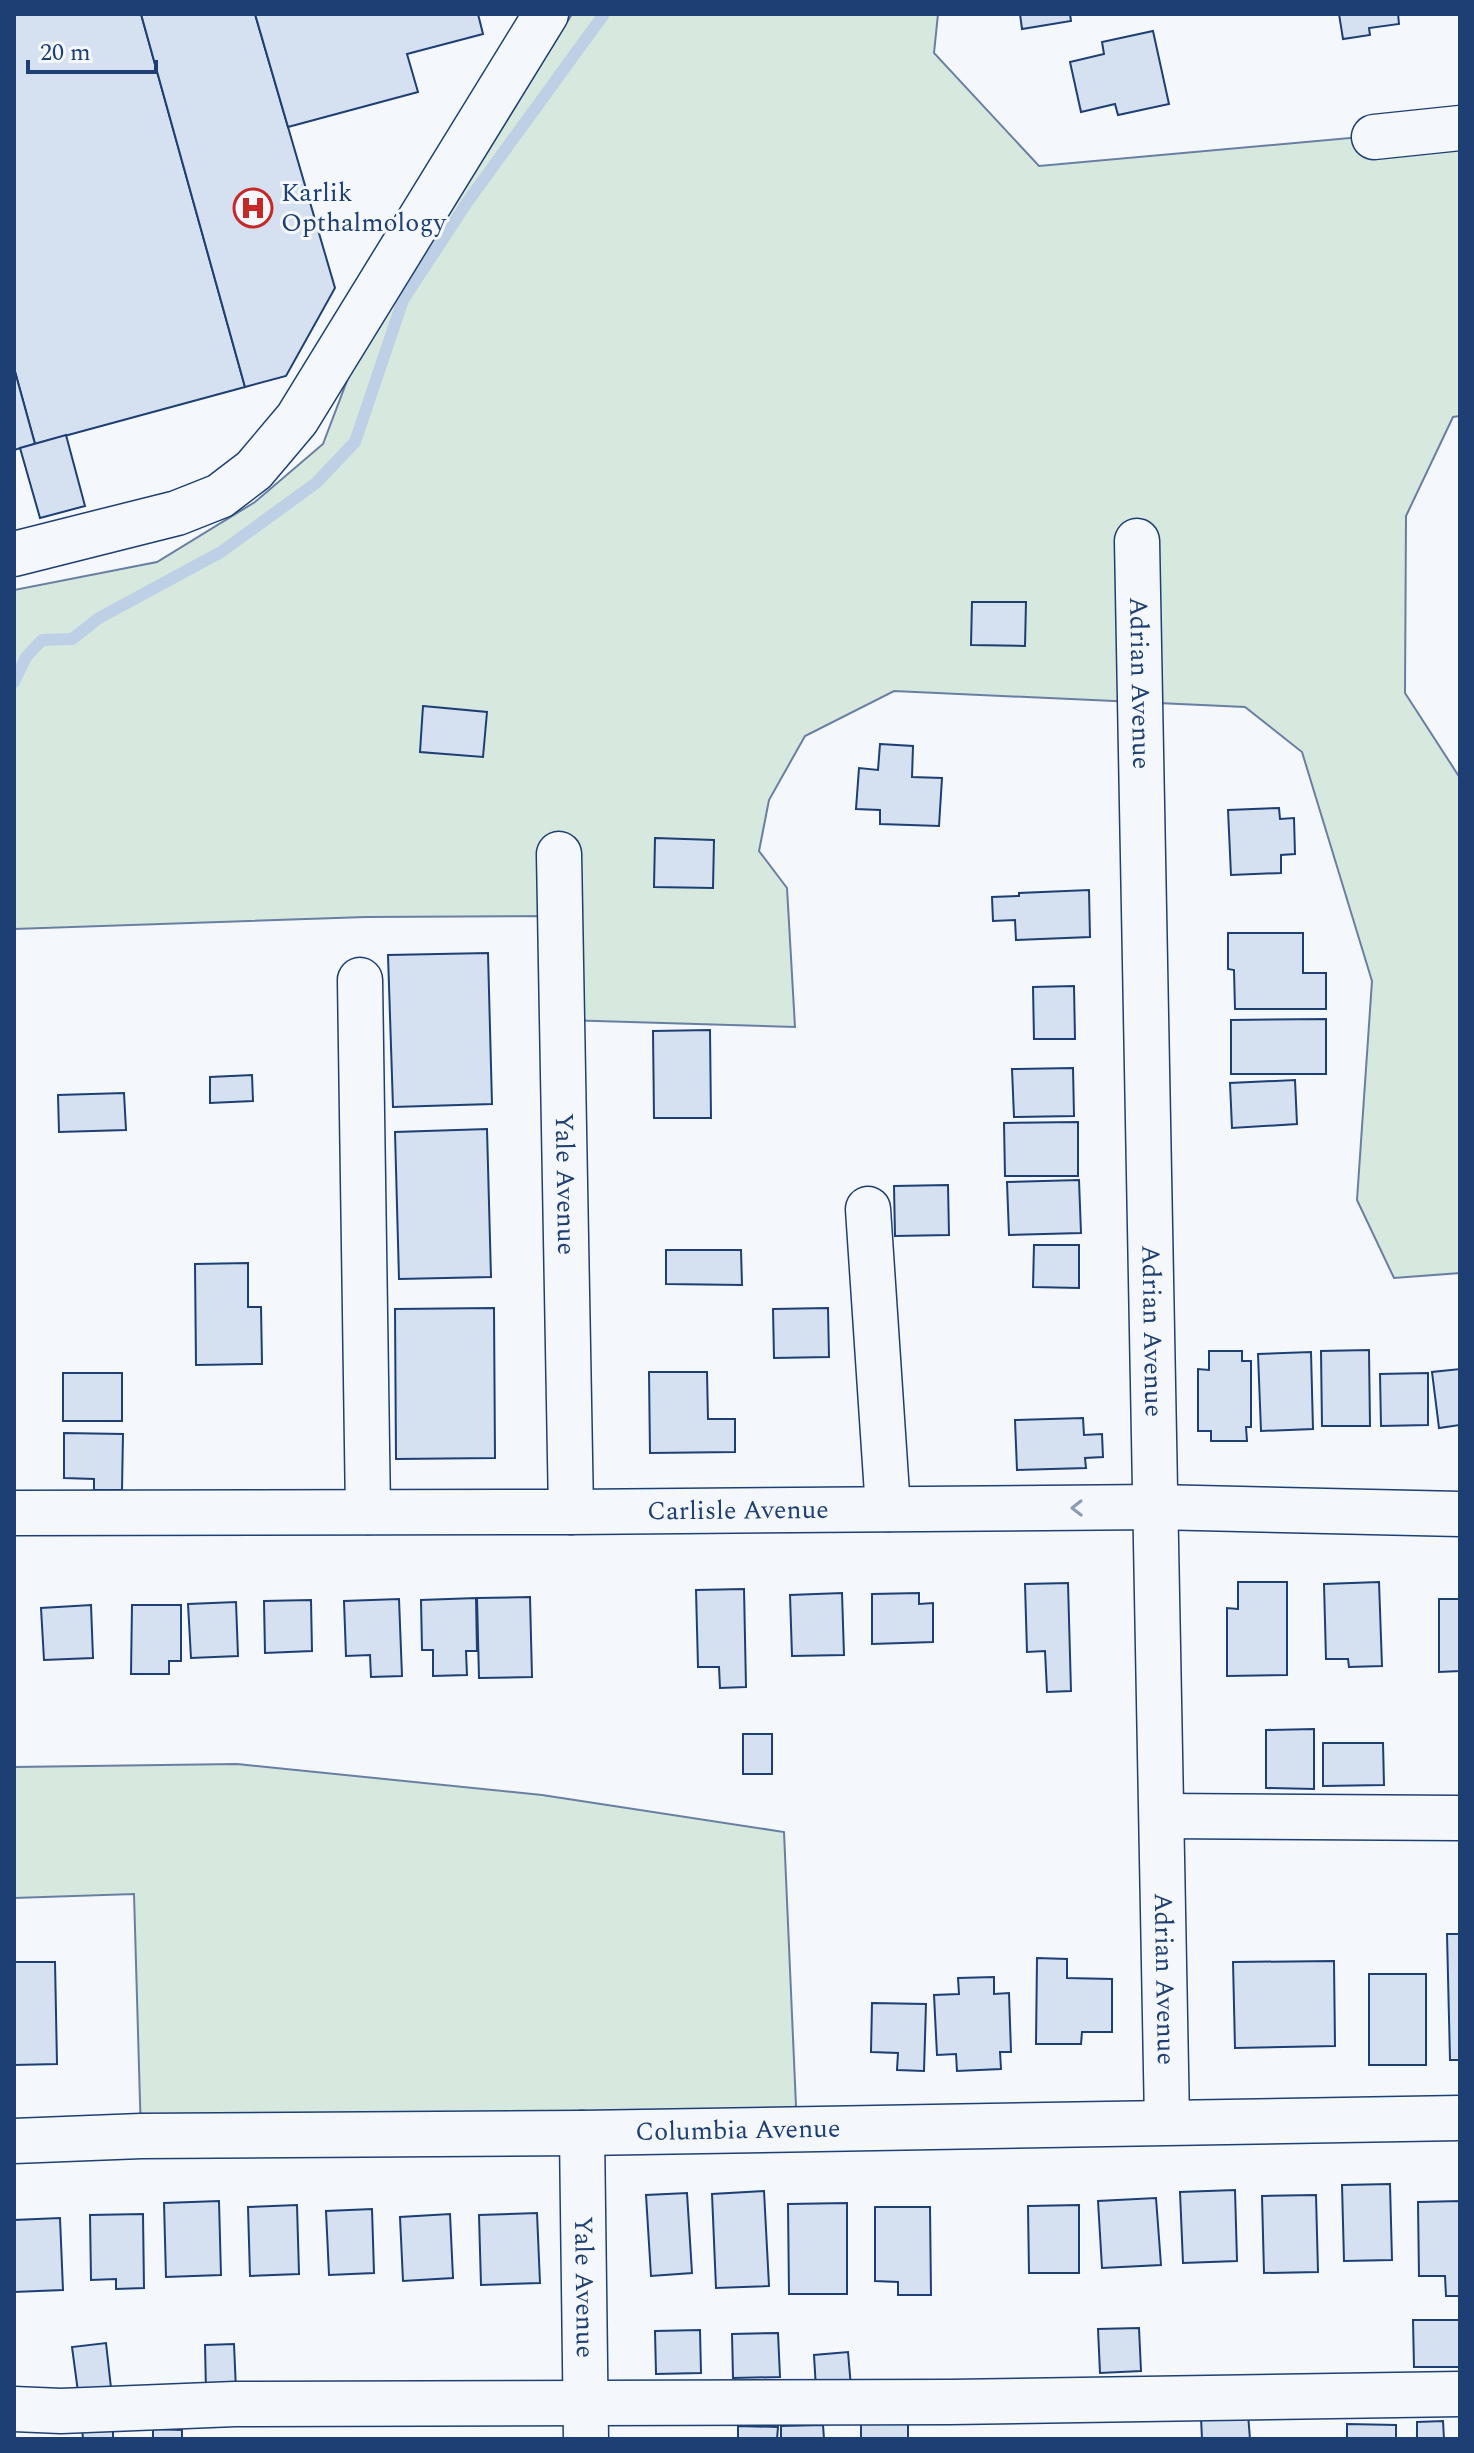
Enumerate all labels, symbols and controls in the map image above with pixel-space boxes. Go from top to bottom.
scale bar [28,24,156,74]
text: 20 m [40,35,91,71]
place label: Karlik Opthalmology [281,173,447,243]
hospital icon: Karlik Opthalmology [232,187,274,229]
street label: Adrian Avenue [1118,596,1161,769]
street label: Yale Avenue [544,1113,586,1255]
street label: Adrian Avenue [1130,1244,1174,1417]
street label: Carlisle Avenue [647,1490,829,1531]
one-way arrow [1070,1499,1083,1516]
street label: Adrian Avenue [1143,1892,1186,2065]
street label: Columbia Avenue [635,2109,841,2152]
street label: Yale Avenue [563,2216,605,2358]

